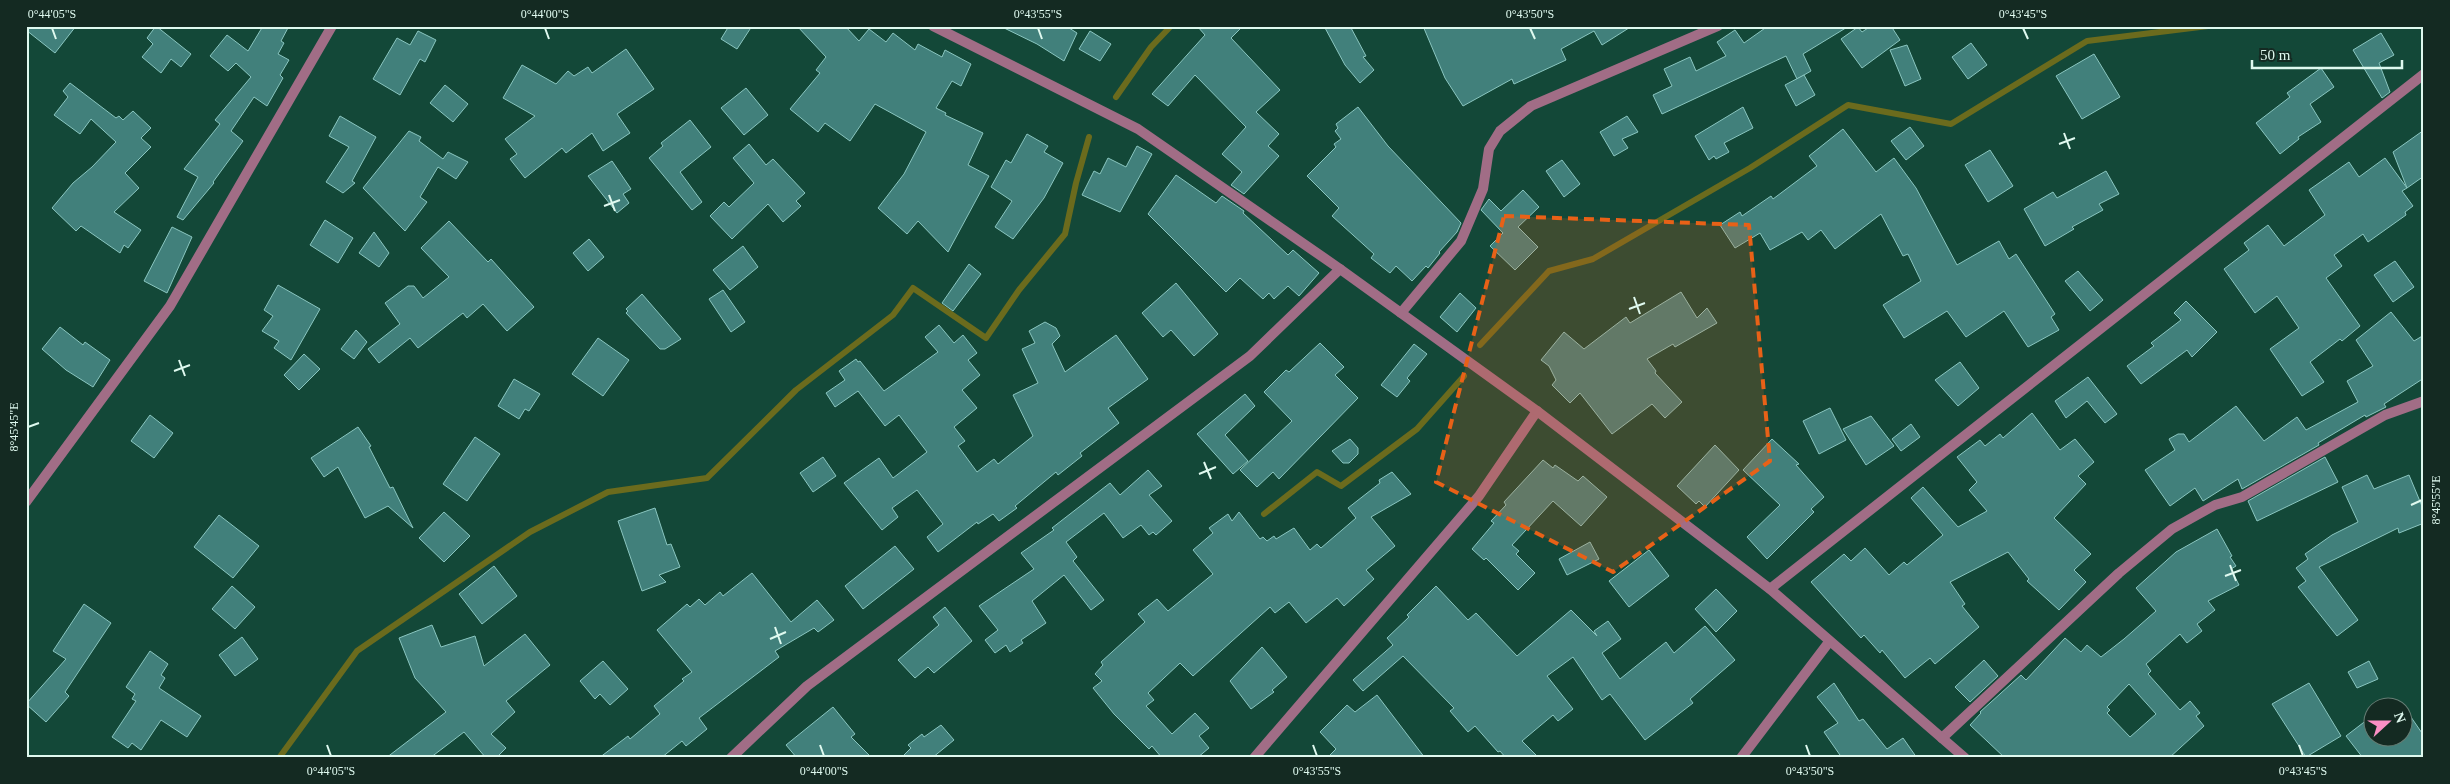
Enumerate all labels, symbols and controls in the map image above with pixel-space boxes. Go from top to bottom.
text: 0°44'05"S [28,7,76,21]
text: 0°44'00"S [521,7,569,21]
text: 0°43'55"S [1014,7,1062,21]
text: 0°43'50"S [1506,7,1554,21]
text: 0°43'45"S [1999,7,2047,21]
scale bar [2252,38,2402,70]
text: 50 m [2260,47,2291,63]
text: 8°45'45"E [7,402,21,452]
text: 8°45'55"E [2429,475,2443,525]
north arrow [2362,696,2412,746]
text: N [2391,710,2408,725]
text: 0°44'05"S [307,764,355,778]
text: 0°44'00"S [800,764,848,778]
text: 0°43'55"S [1293,764,1341,778]
text: 0°43'50"S [1786,764,1834,778]
text: 0°43'45"S [2279,764,2327,778]

